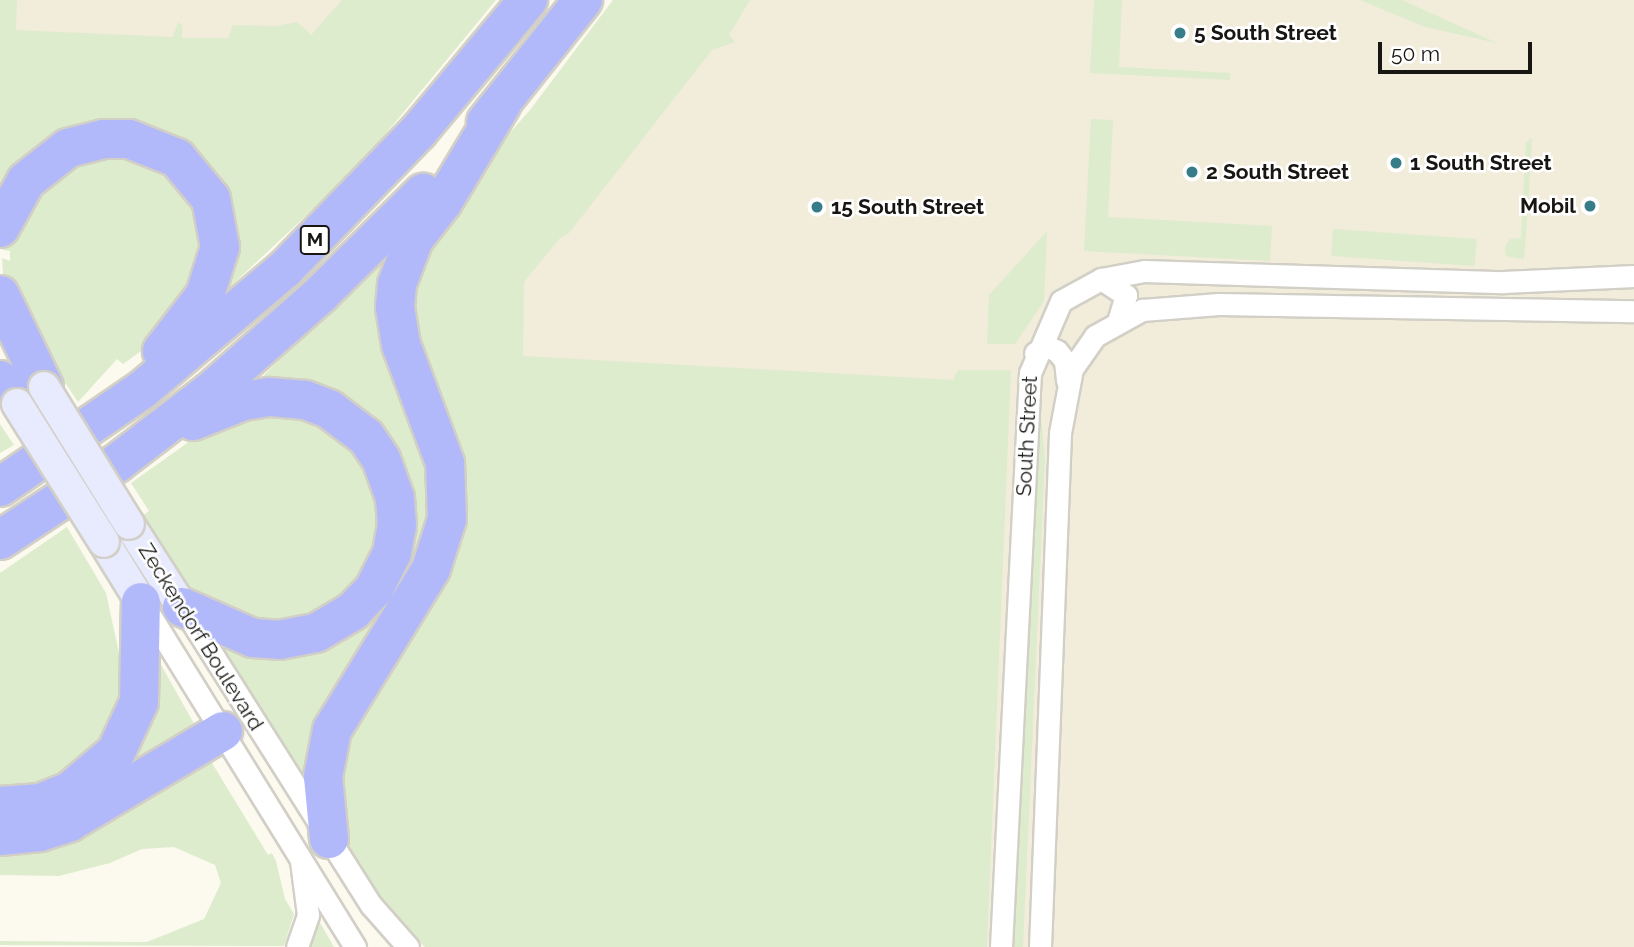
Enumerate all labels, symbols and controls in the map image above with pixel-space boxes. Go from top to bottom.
place label: 5 South Street [1194,20,1337,46]
marker: 5 South Street [1172,25,1188,41]
scale bar [1382,28,1536,72]
text: 50 m [1391,41,1440,66]
place label: 1 South Street [1410,150,1552,176]
marker: 1 South Street [1388,155,1404,171]
place label: 2 South Street [1206,159,1349,185]
marker: 2 South Street [1184,164,1200,180]
place label: Mobil [1520,193,1576,219]
place label: 15 South Street [831,194,984,220]
marker: Mobil [1582,198,1598,214]
marker: 15 South Street [809,199,825,215]
road number: M [299,224,331,256]
street label: South Street [1011,375,1043,497]
street label: Zeckendorf Boulevard [133,539,269,735]

